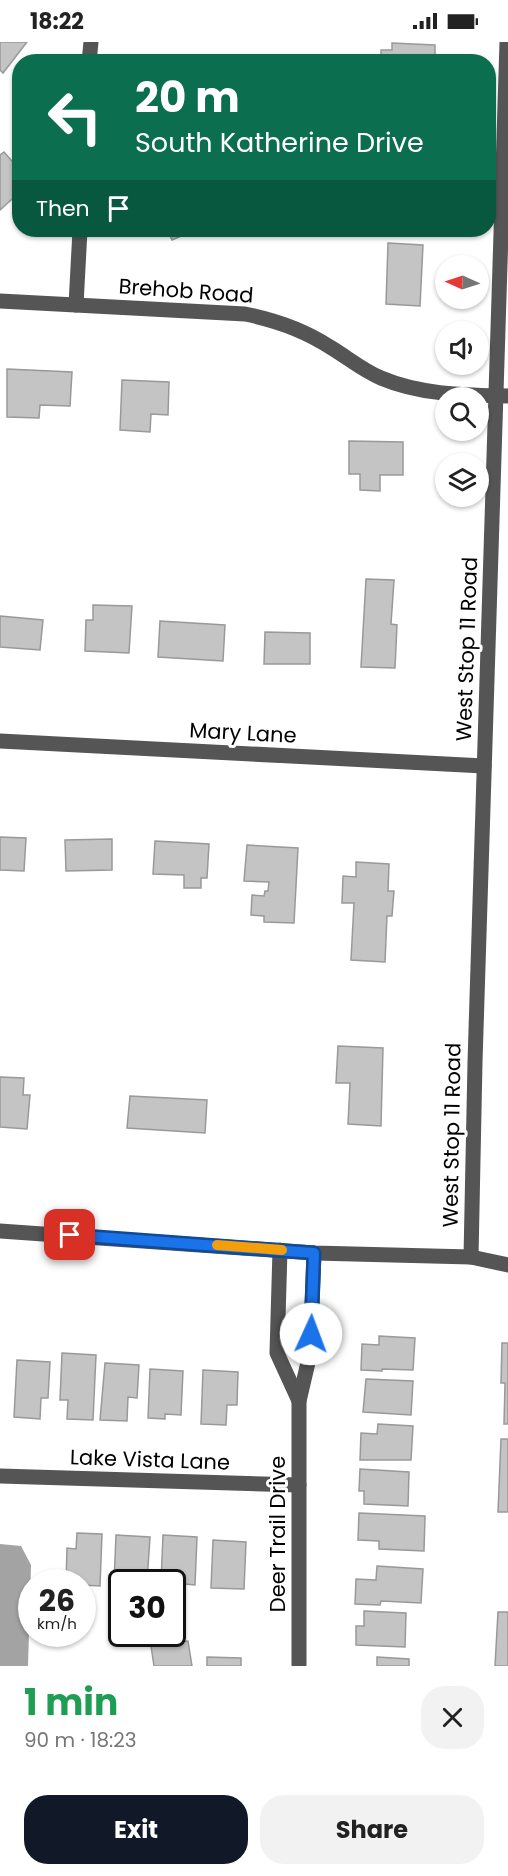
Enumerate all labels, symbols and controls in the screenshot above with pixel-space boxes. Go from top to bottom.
text: 18:22 [30,6,84,37]
text: 20 m [135,68,240,127]
icon: left [36,78,114,156]
text: South Katherine Drive [135,124,424,161]
icon: arrive [102,192,135,225]
text: Then [36,193,90,224]
north arrow [435,255,489,309]
map controls [435,255,489,507]
street label: Brehob Road [118,271,254,310]
button: sound [435,321,489,375]
button: search [435,387,489,441]
button: layers [435,453,489,507]
street label: West Stop 11 Road [449,556,484,742]
street label: Mary Lane [189,715,297,750]
street label: West Stop 11 Road [435,1042,468,1228]
pin [44,1209,95,1260]
icon: arrive [53,1218,86,1251]
position arrow [279,1302,343,1366]
street label: Lake Vista Lane [69,1442,231,1477]
street label: Deer Trail Drive [263,1456,292,1612]
speed limit sign: 30 [108,1569,186,1647]
text: 26 [39,1579,75,1622]
text: km/h [37,1613,77,1634]
text: 1 min [24,1677,118,1728]
button: close [421,1686,484,1749]
text: 90 m · 18:23 [24,1726,137,1754]
button: Exit [24,1795,248,1864]
button: Share [260,1795,484,1864]

